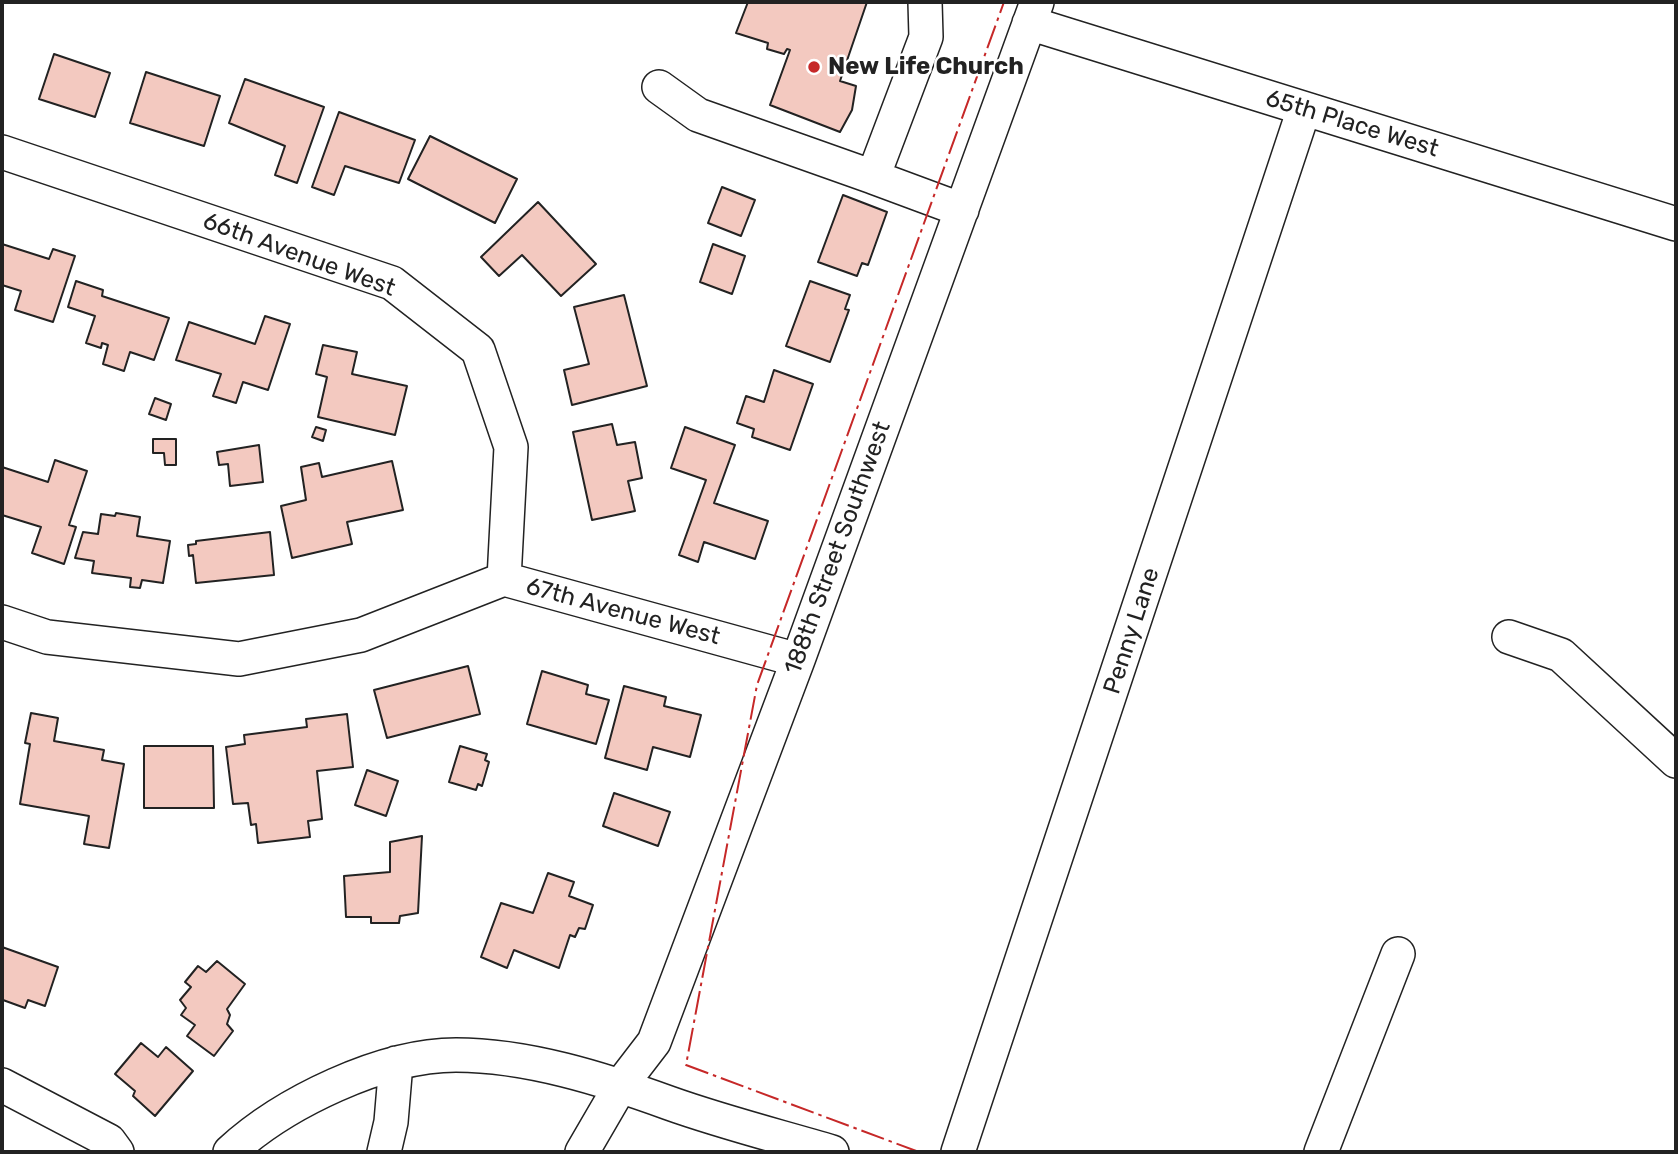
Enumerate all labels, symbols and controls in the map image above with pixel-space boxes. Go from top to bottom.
place label: New Life Church [828,53,1024,81]
marker: New Life Church [806,59,822,75]
street label: 65th Place West [1262,84,1442,164]
street label: 66th Avenue West [199,207,399,303]
street label: 188th Street Southwest [779,418,897,678]
street label: Penny Lane [1098,564,1166,698]
street label: 67th Avenue West [523,572,723,652]

